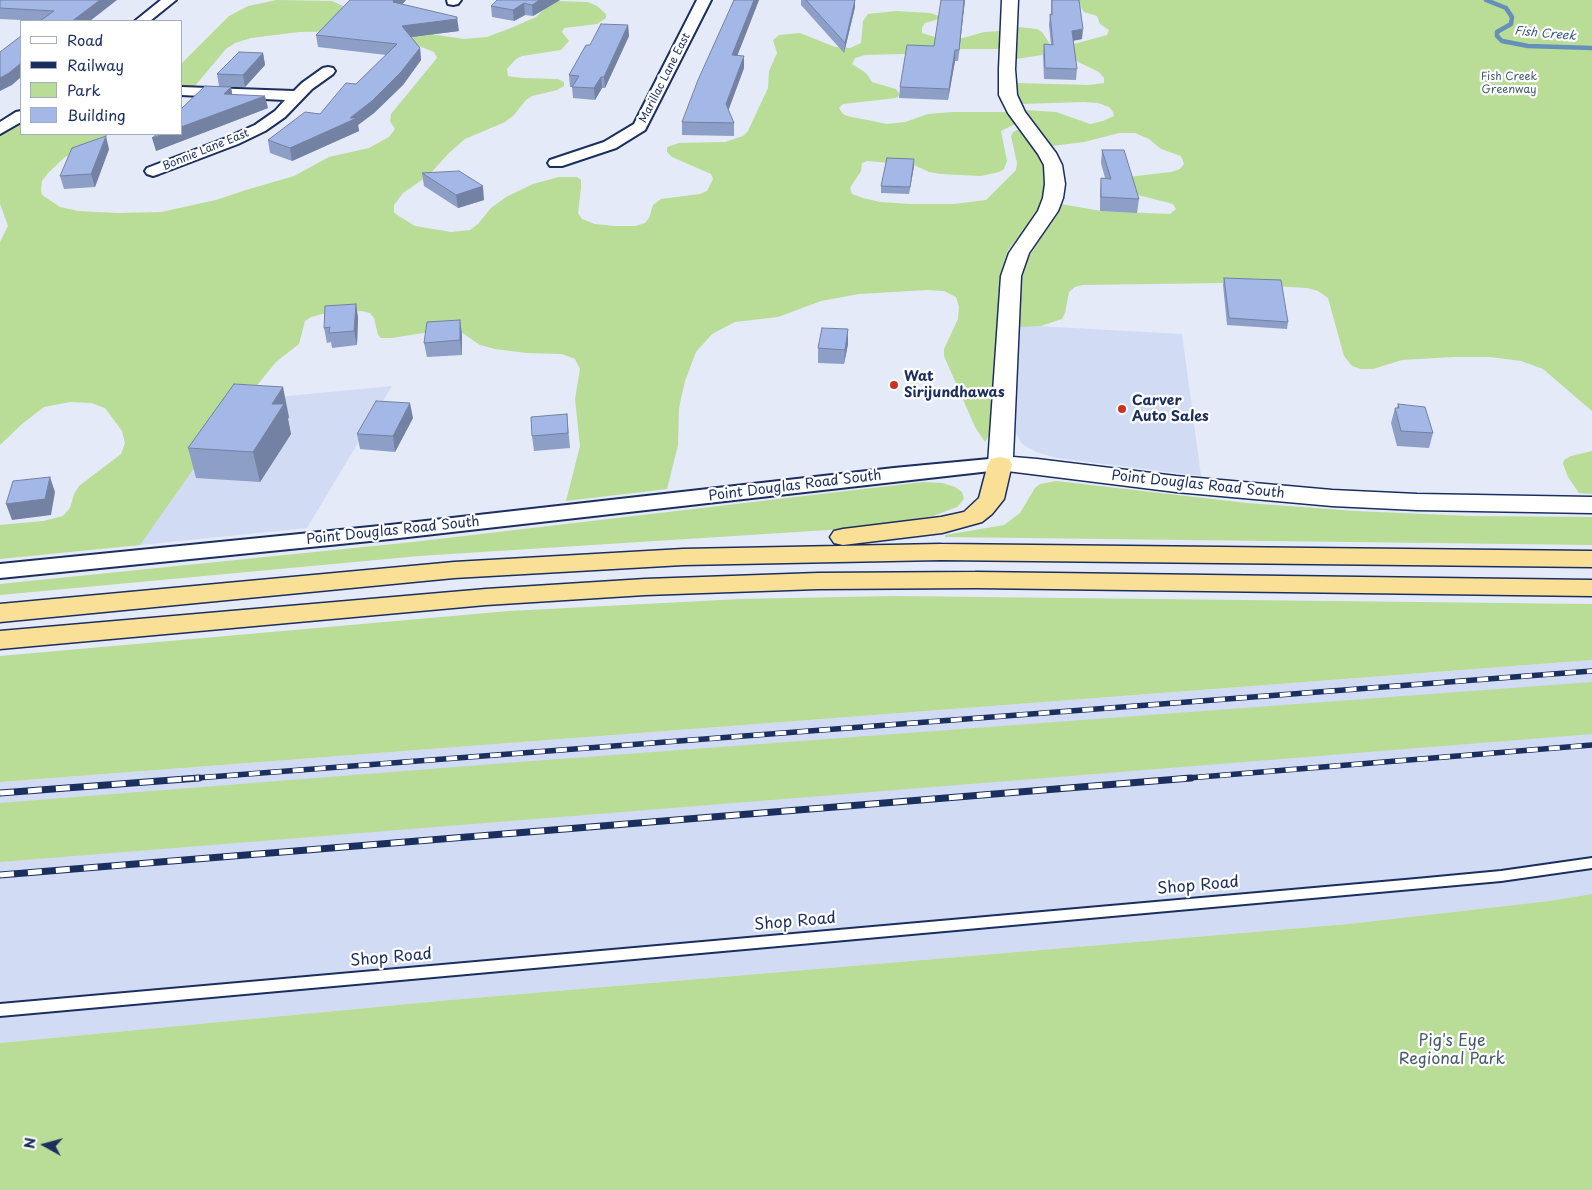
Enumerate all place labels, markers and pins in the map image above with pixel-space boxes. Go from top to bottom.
place label: Wat Sirijundhawas [904,369,1005,402]
marker: Wat Sirijundhawas [888,379,900,391]
place label: Carver Auto Sales [1132,393,1209,426]
marker: Carver Auto Sales [1116,403,1128,415]

